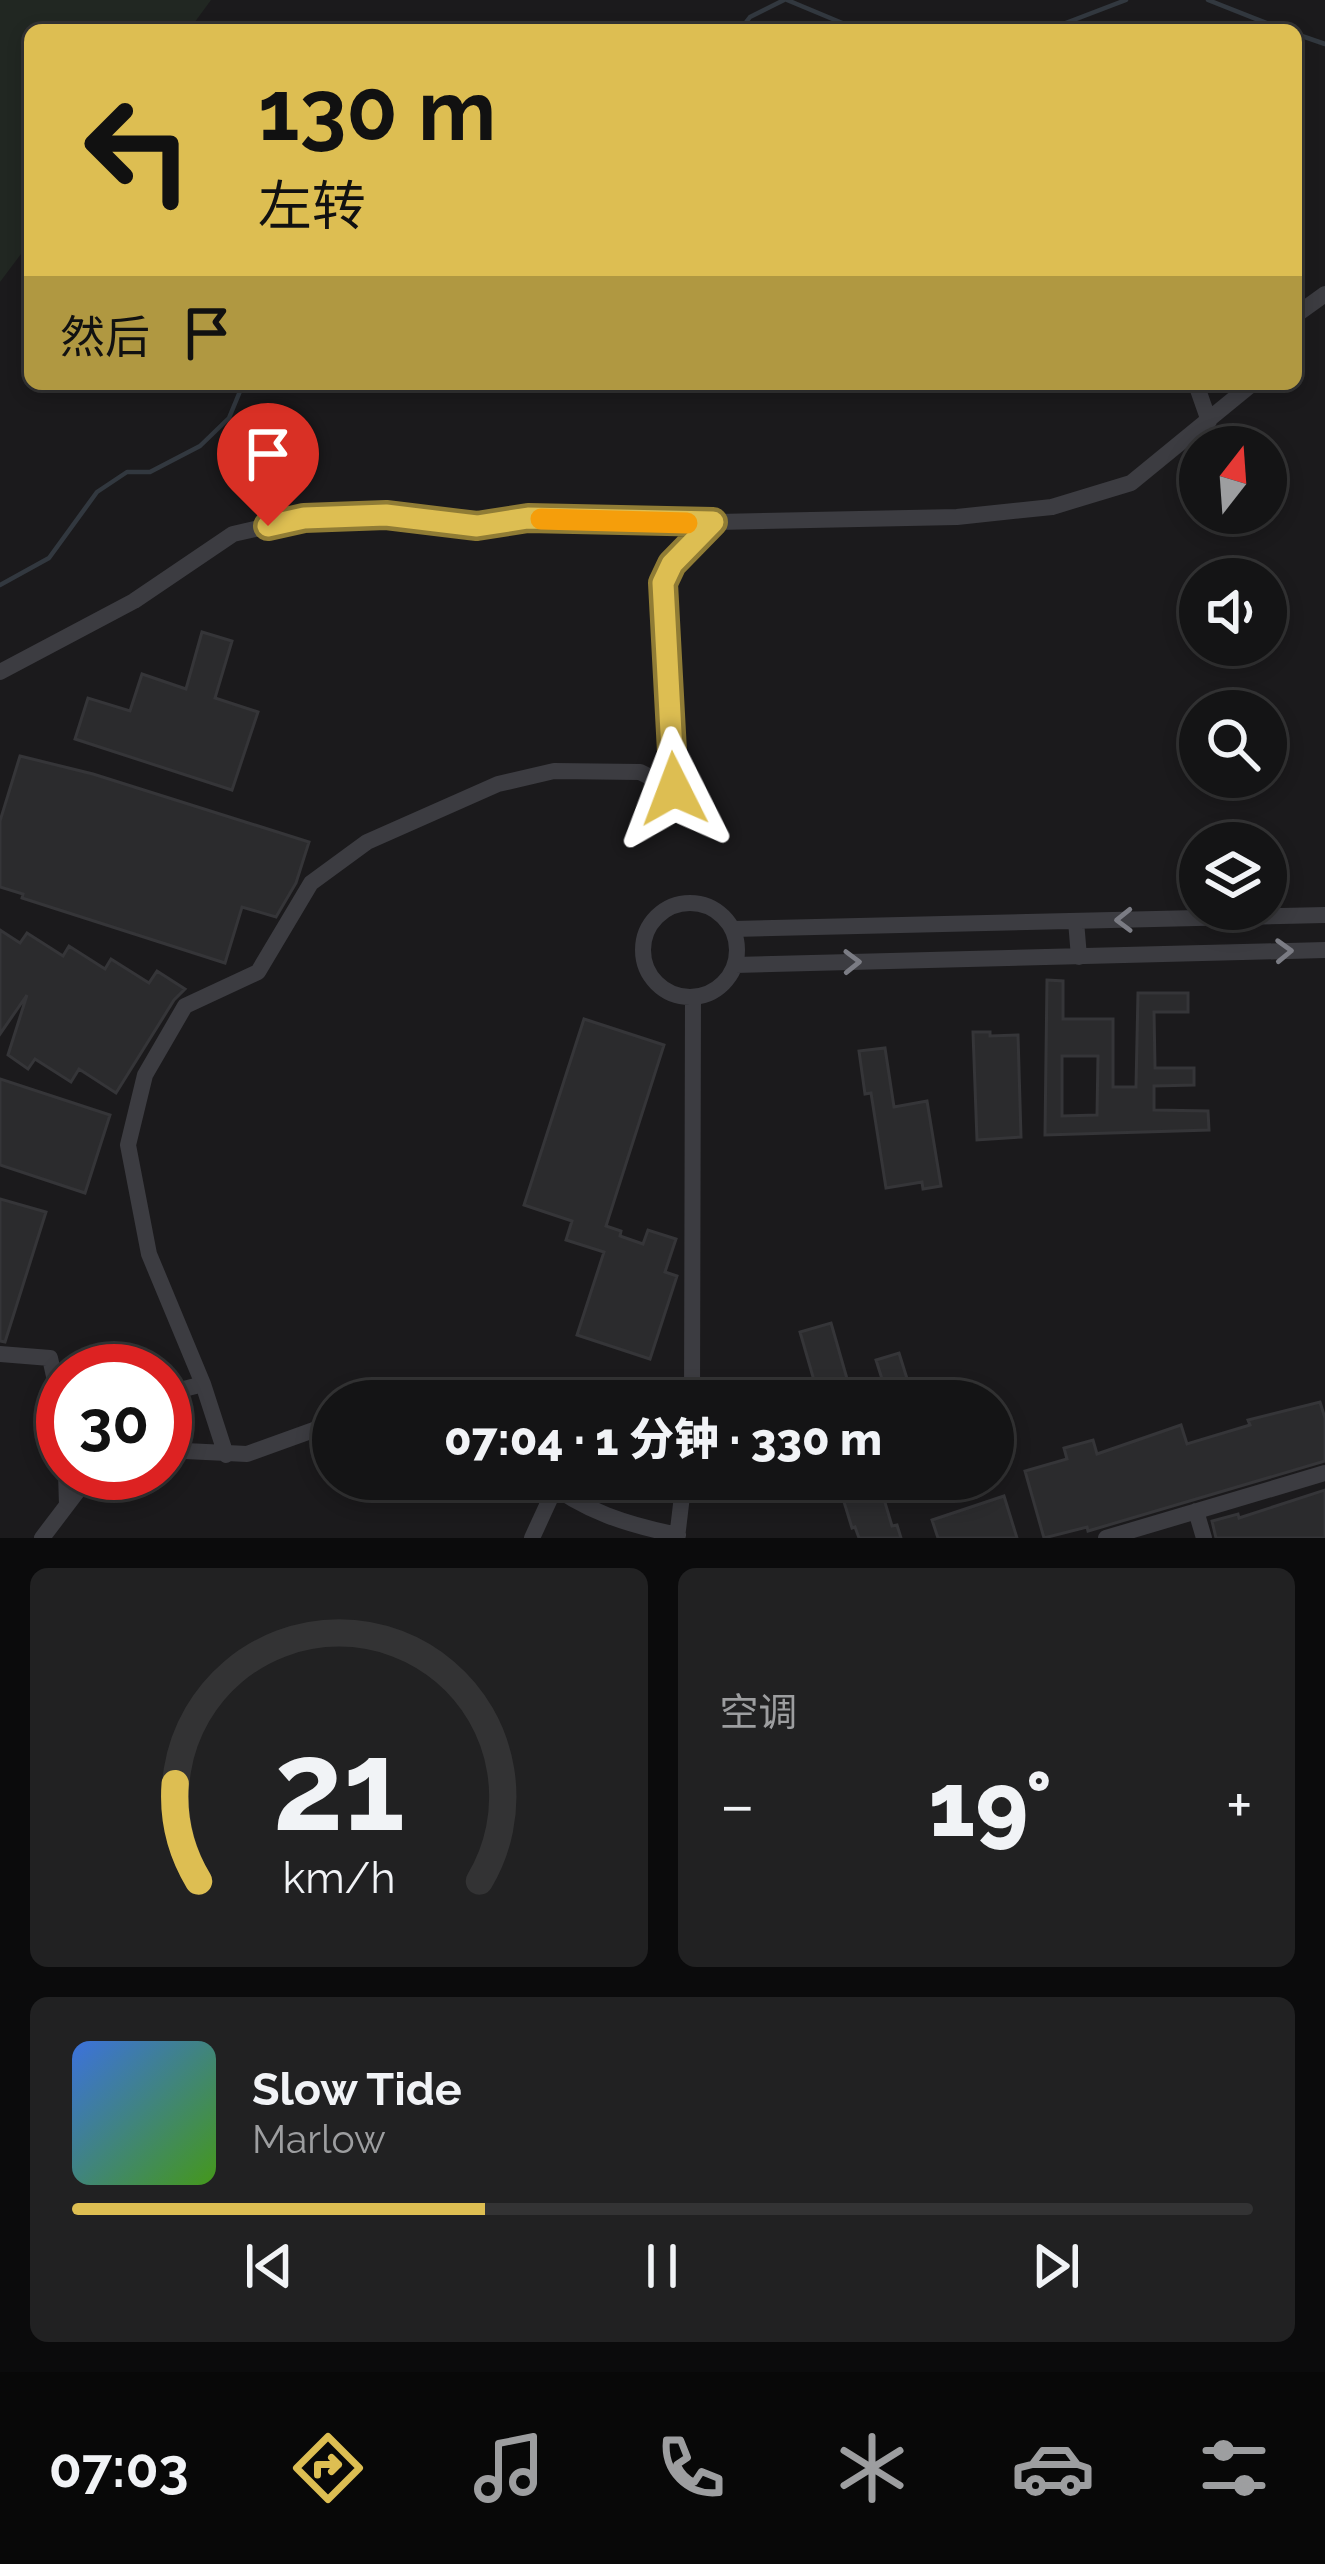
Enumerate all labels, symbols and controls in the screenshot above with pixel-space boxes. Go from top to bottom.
text: 130 m [258,61,496,160]
icon: left [60,72,216,228]
text: 左转 [258,174,366,238]
icon: arrive [174,300,240,366]
text: 然后 [60,311,150,364]
pin [217,403,319,526]
icon: arrive [235,421,301,487]
north arrow [1179,426,1287,534]
map controls [1179,426,1287,930]
button: sound [1179,558,1287,666]
button: search [1179,690,1287,798]
position arrow [611,726,737,852]
button: layers [1179,822,1287,930]
one-way arrow [1114,906,1133,932]
one-way arrow [1275,938,1294,964]
one-way arrow [843,950,862,976]
speed limit sign: 30 [36,1344,192,1500]
text: 07:04 · 1 分钟 · 330 m [444,1413,882,1466]
text: 空调 [720,1689,798,1735]
text: 21 [273,1713,405,1859]
text: 19° [929,1751,1052,1857]
text: − [720,1766,755,1843]
text: + [1226,1766,1253,1843]
text: km/h [282,1852,395,1902]
text: Slow Tide [252,2063,462,2116]
text: Marlow [252,2116,386,2162]
icon: previous [236,2233,302,2299]
icon: pause [629,2233,695,2299]
icon: next [1023,2233,1089,2299]
icon: directions [286,2426,370,2510]
icon: music [467,2426,551,2510]
icon: phone [649,2426,733,2510]
icon: climate [830,2426,914,2510]
icon: car [1011,2426,1095,2510]
icon: filters [1192,2426,1276,2510]
text: 07:03 [49,2436,189,2500]

